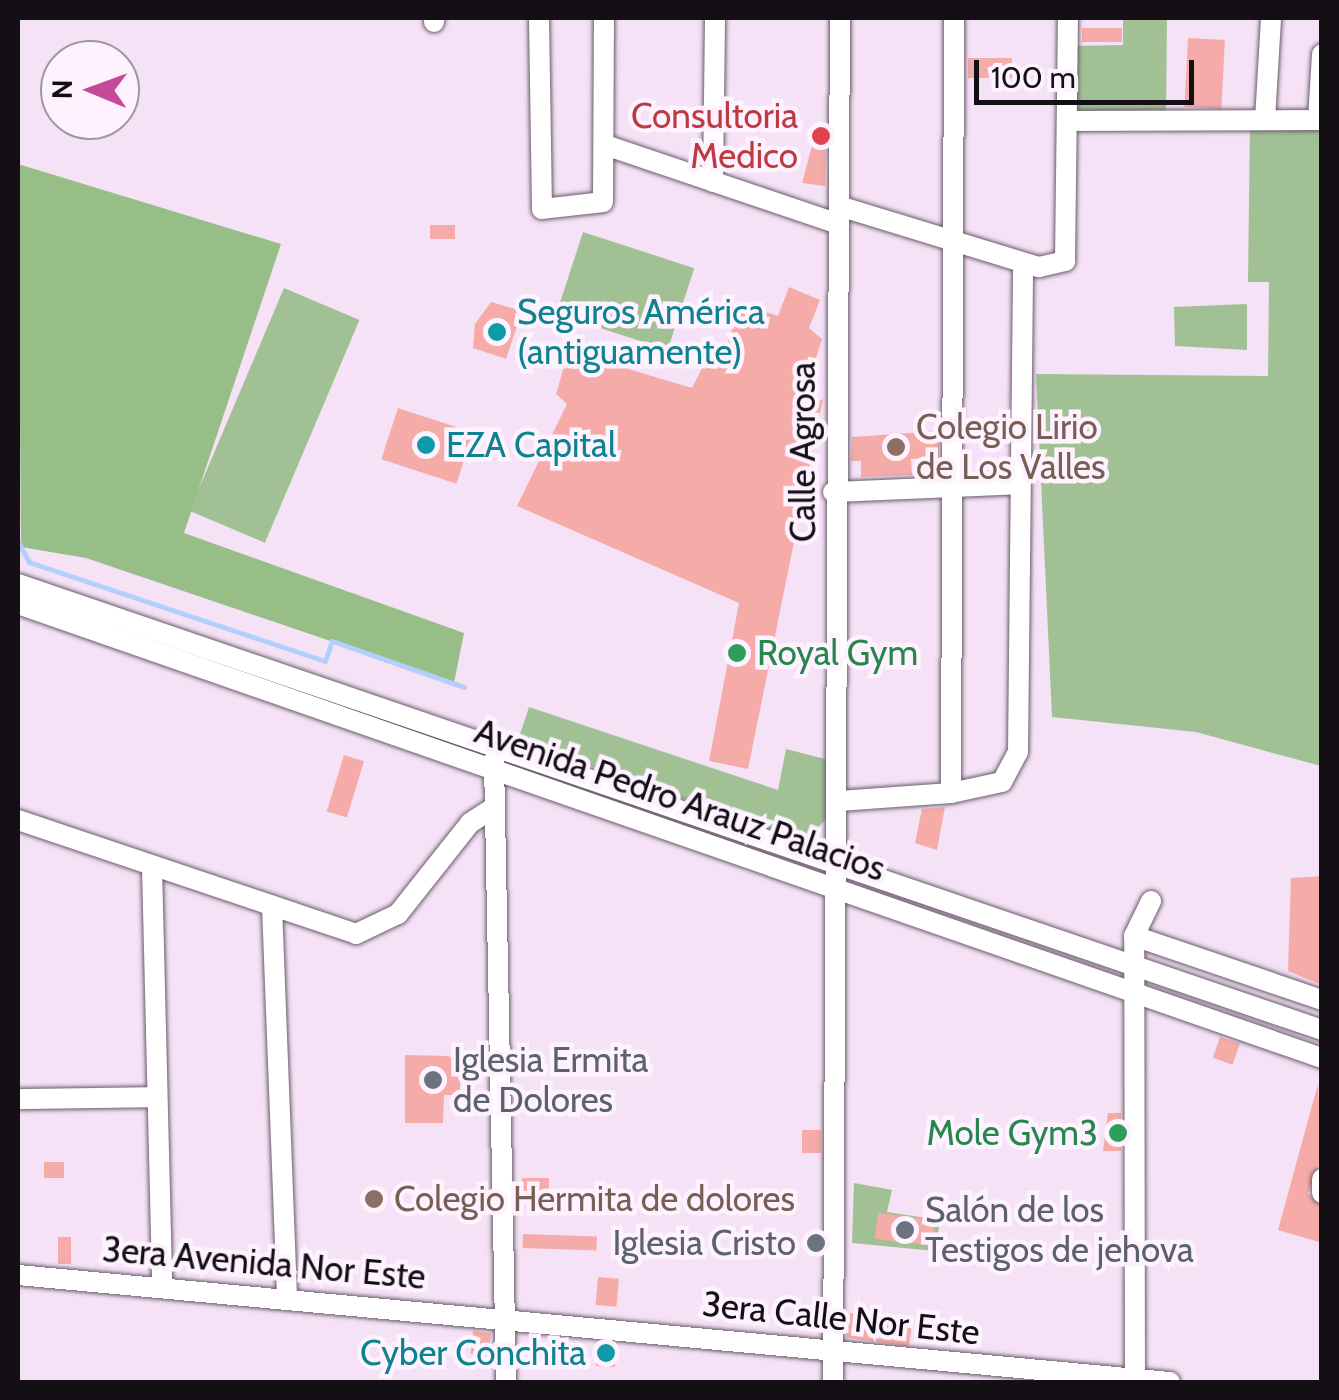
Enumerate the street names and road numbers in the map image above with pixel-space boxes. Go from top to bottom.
street label: Calle Agrosa [782,362,824,542]
street label: Avenida Pedro Arauz Palacios [469,710,891,890]
street label: 3era Avenida Nor Este [101,1228,427,1298]
street label: 3era Calle Nor Este [700,1283,982,1353]

